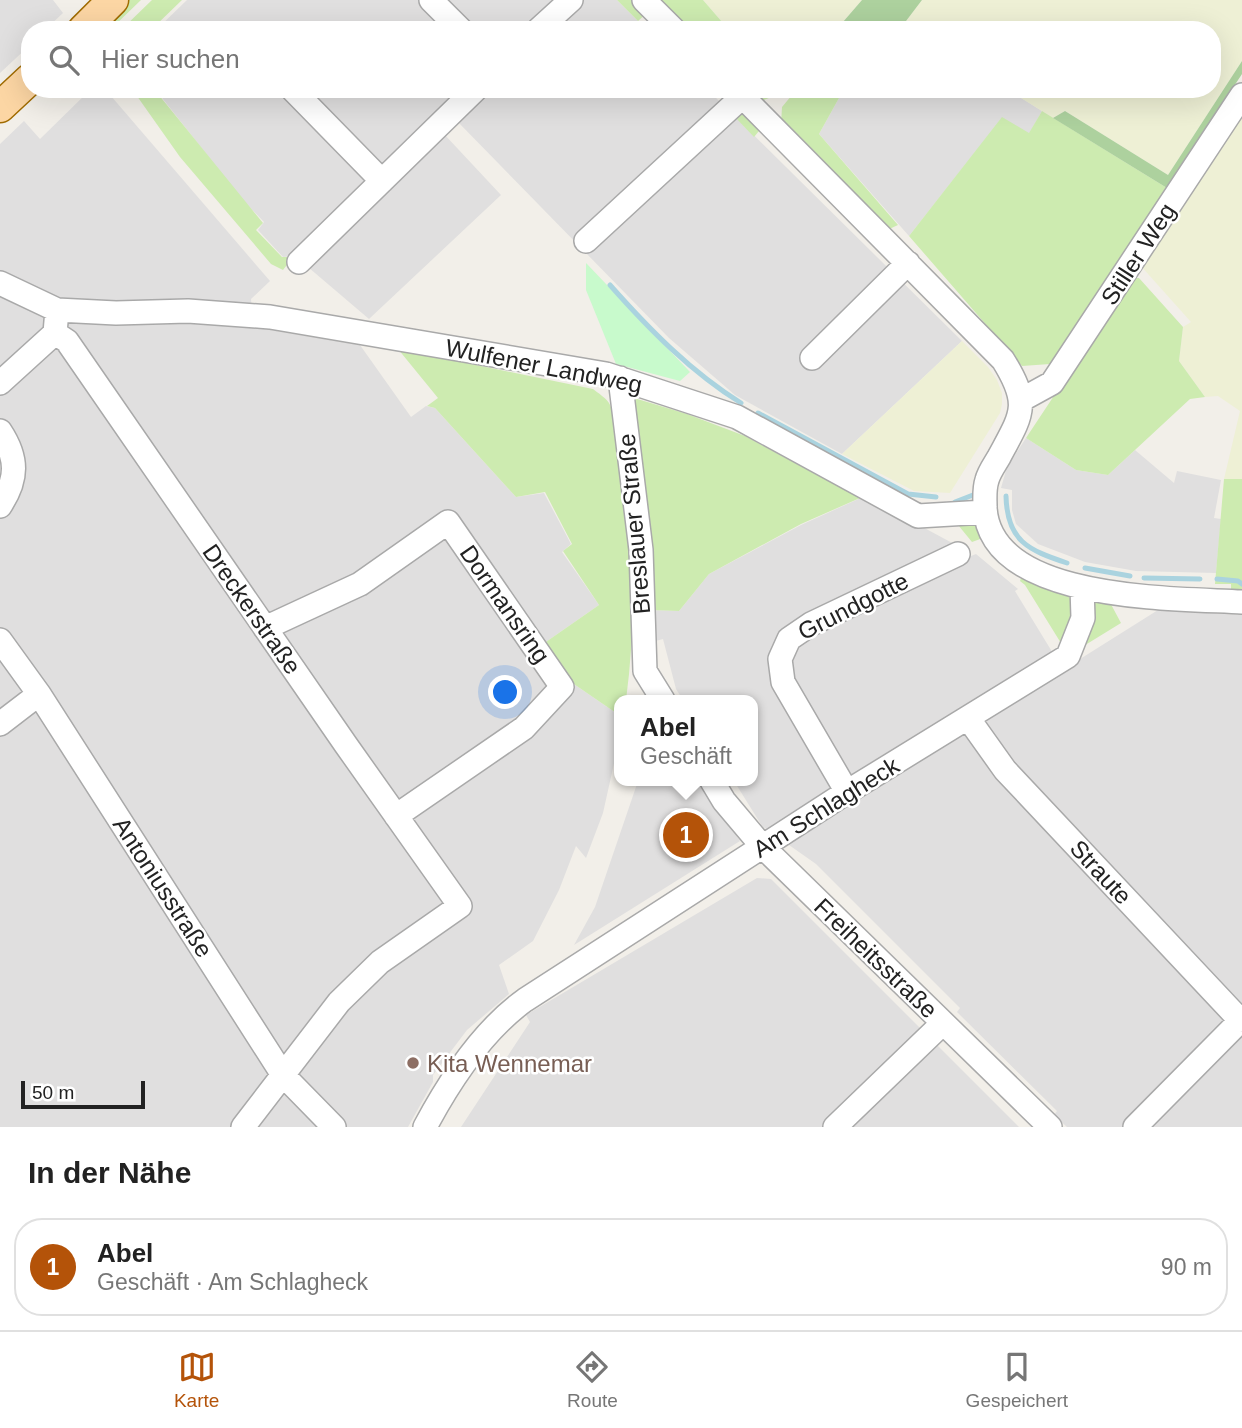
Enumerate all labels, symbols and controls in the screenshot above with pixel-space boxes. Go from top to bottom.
search box [21,21,1221,98]
icon: search [45,41,83,79]
text: Hier suchen [101,44,240,74]
street label: Stiller Weg [1095,198,1181,310]
street label: Wulfener Landweg [443,334,645,398]
street label: Breslauer Straße [613,432,655,616]
street label: Dreckerstraße [197,539,307,679]
street label: Dormansring [455,540,555,668]
street label: Grundgotte [793,567,913,645]
your location [488,675,522,709]
popup [614,695,758,786]
text: Abel [640,712,696,742]
text: Geschäft [640,743,732,769]
street label: Am Schlagheck [748,751,905,863]
pin: 1 [663,809,709,861]
street label: Antoniusstraße [108,812,218,962]
street label: Straute [1065,834,1137,910]
street label: Freiheitsstraße [809,893,943,1023]
place label: Kita Wennemar [427,1050,592,1077]
marker: Kita Wennemar [405,1055,421,1071]
scale bar [21,1078,145,1110]
text: 50 m [32,1082,74,1103]
text: In der Nähe [28,1156,191,1189]
text: Abel [97,1238,153,1268]
text: 1 [47,1254,59,1280]
text: 90 m [1161,1254,1212,1280]
text: Geschäft · Am Schlagheck [97,1269,368,1295]
tab: Karte [174,1348,219,1412]
tab: Route [567,1348,618,1412]
tab: Gespeichert [966,1348,1068,1412]

